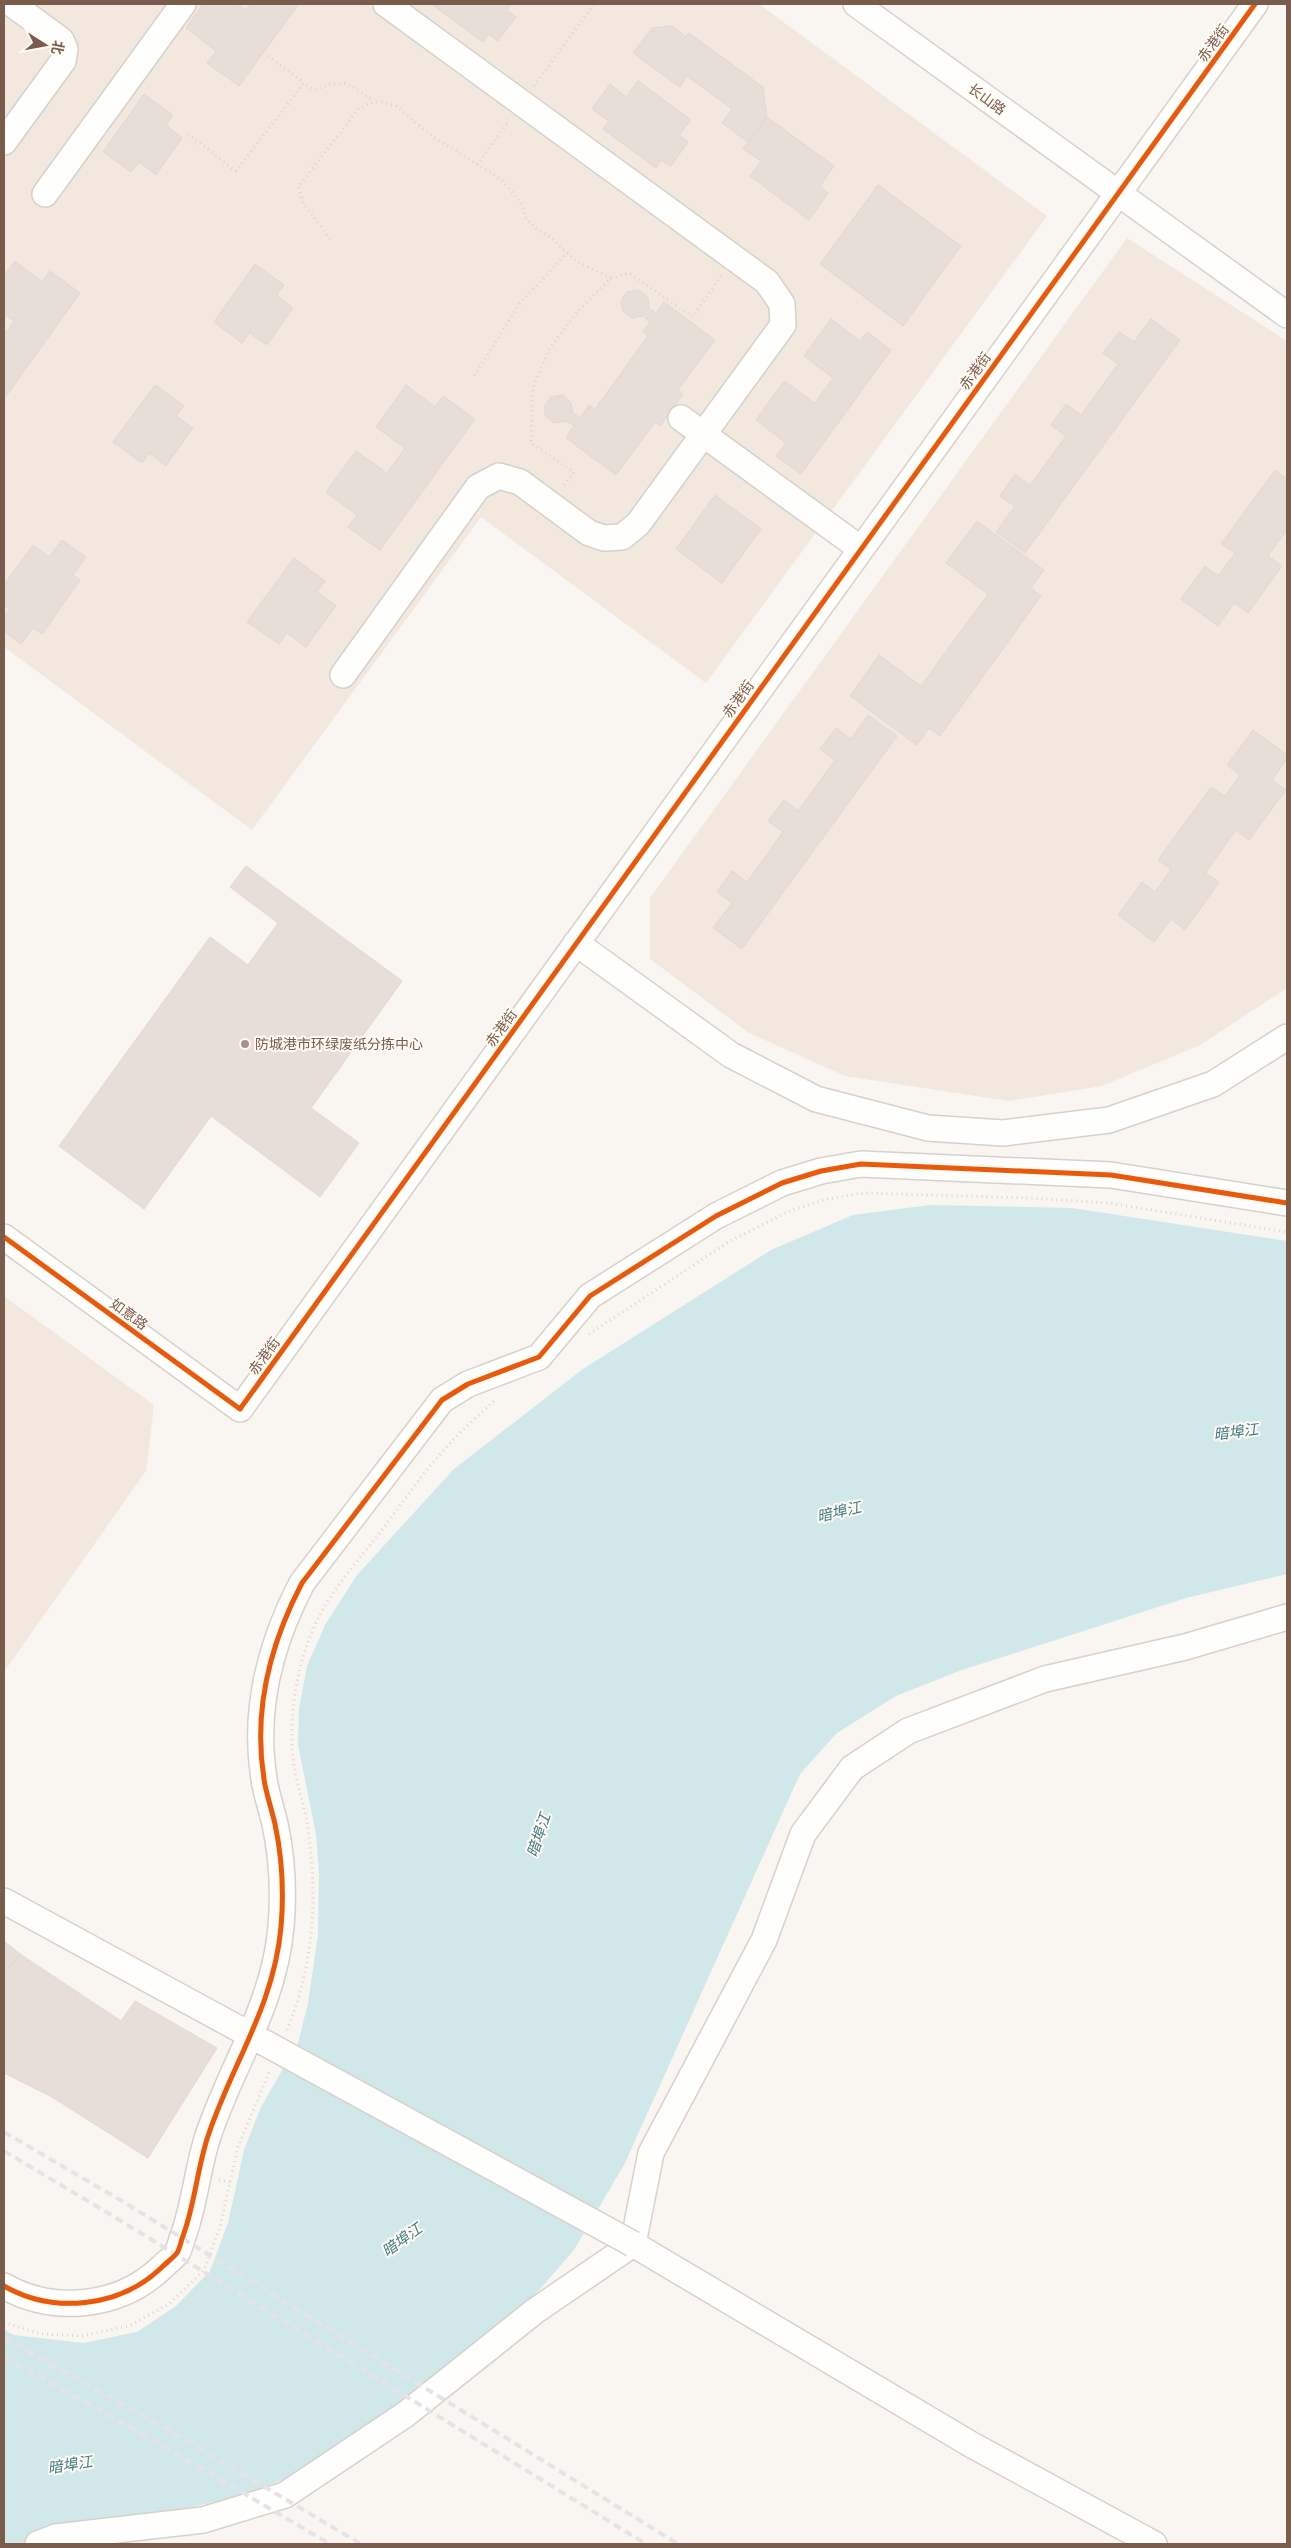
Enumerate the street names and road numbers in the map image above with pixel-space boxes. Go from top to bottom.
street label: 赤港街 [1193,21,1233,65]
street label: 长山路 [965,79,1009,119]
street label: 赤港街 [955,349,995,393]
street label: 赤港街 [718,677,758,721]
street label: 赤港街 [481,1006,521,1050]
street label: 如意路 [107,1294,151,1334]
street label: 赤港街 [244,1334,284,1378]

